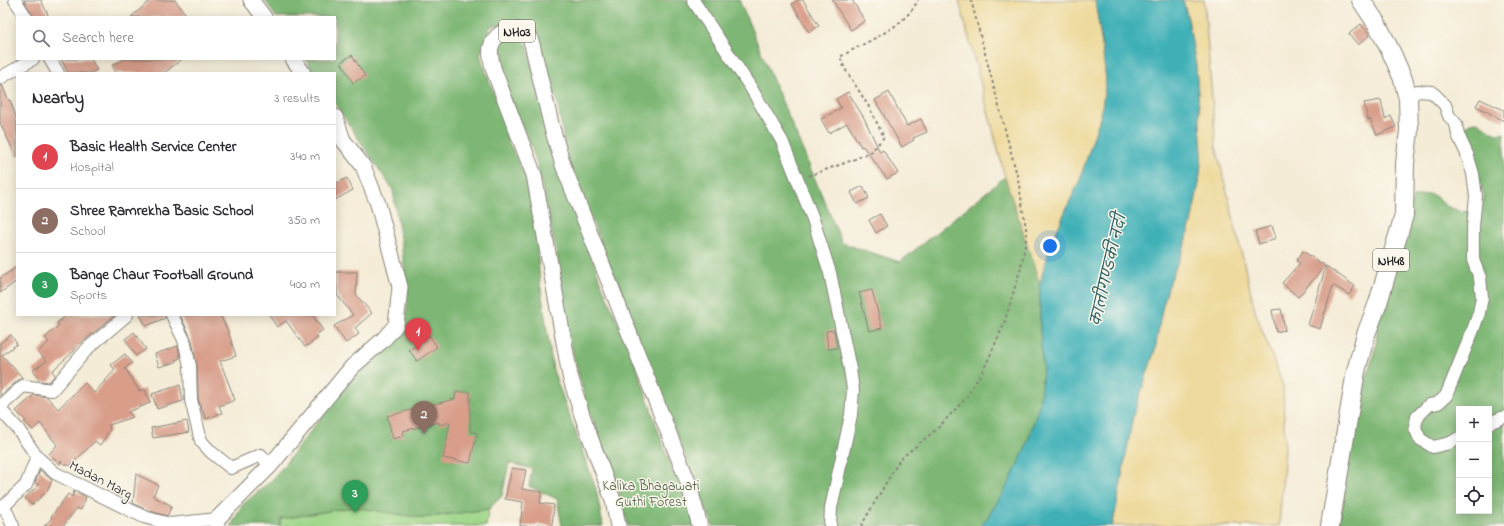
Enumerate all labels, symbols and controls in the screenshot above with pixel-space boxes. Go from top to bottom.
search box [16,16,336,60]
road number: NH03 [499,20,535,42]
icon: search [30,27,52,49]
text: Search here [62,27,134,49]
text: Nearby [32,86,84,111]
text: 3 results [274,89,320,108]
text: Basic Health Service Center [70,136,236,158]
text: 1 [43,147,47,166]
text: 340 m [290,147,320,166]
text: Hospital [70,158,114,177]
text: Shree Ramrekha Basic School [70,200,254,222]
water label: कालीगण्डकी नदी [1083,208,1133,328]
text: 2 [42,211,48,230]
text: 350 m [288,211,320,230]
text: School [70,222,106,241]
your location [1040,236,1060,256]
road number: NH48 [1373,249,1409,271]
text: Bange Chaur Football Ground [70,264,253,286]
text: 3 [42,275,48,294]
text: 400 m [290,275,320,294]
text: Sports [70,286,107,305]
pin: 1 [405,318,431,351]
pin: 2 [411,401,437,434]
map controls [1456,406,1492,514]
button: + [1456,406,1492,442]
button: − [1456,442,1492,478]
street label: Madan Marg [65,455,136,506]
park label: Kalika Bhagawati Guthi Forest [602,476,700,513]
button: locate [1456,478,1492,514]
pin: 3 [342,480,368,513]

